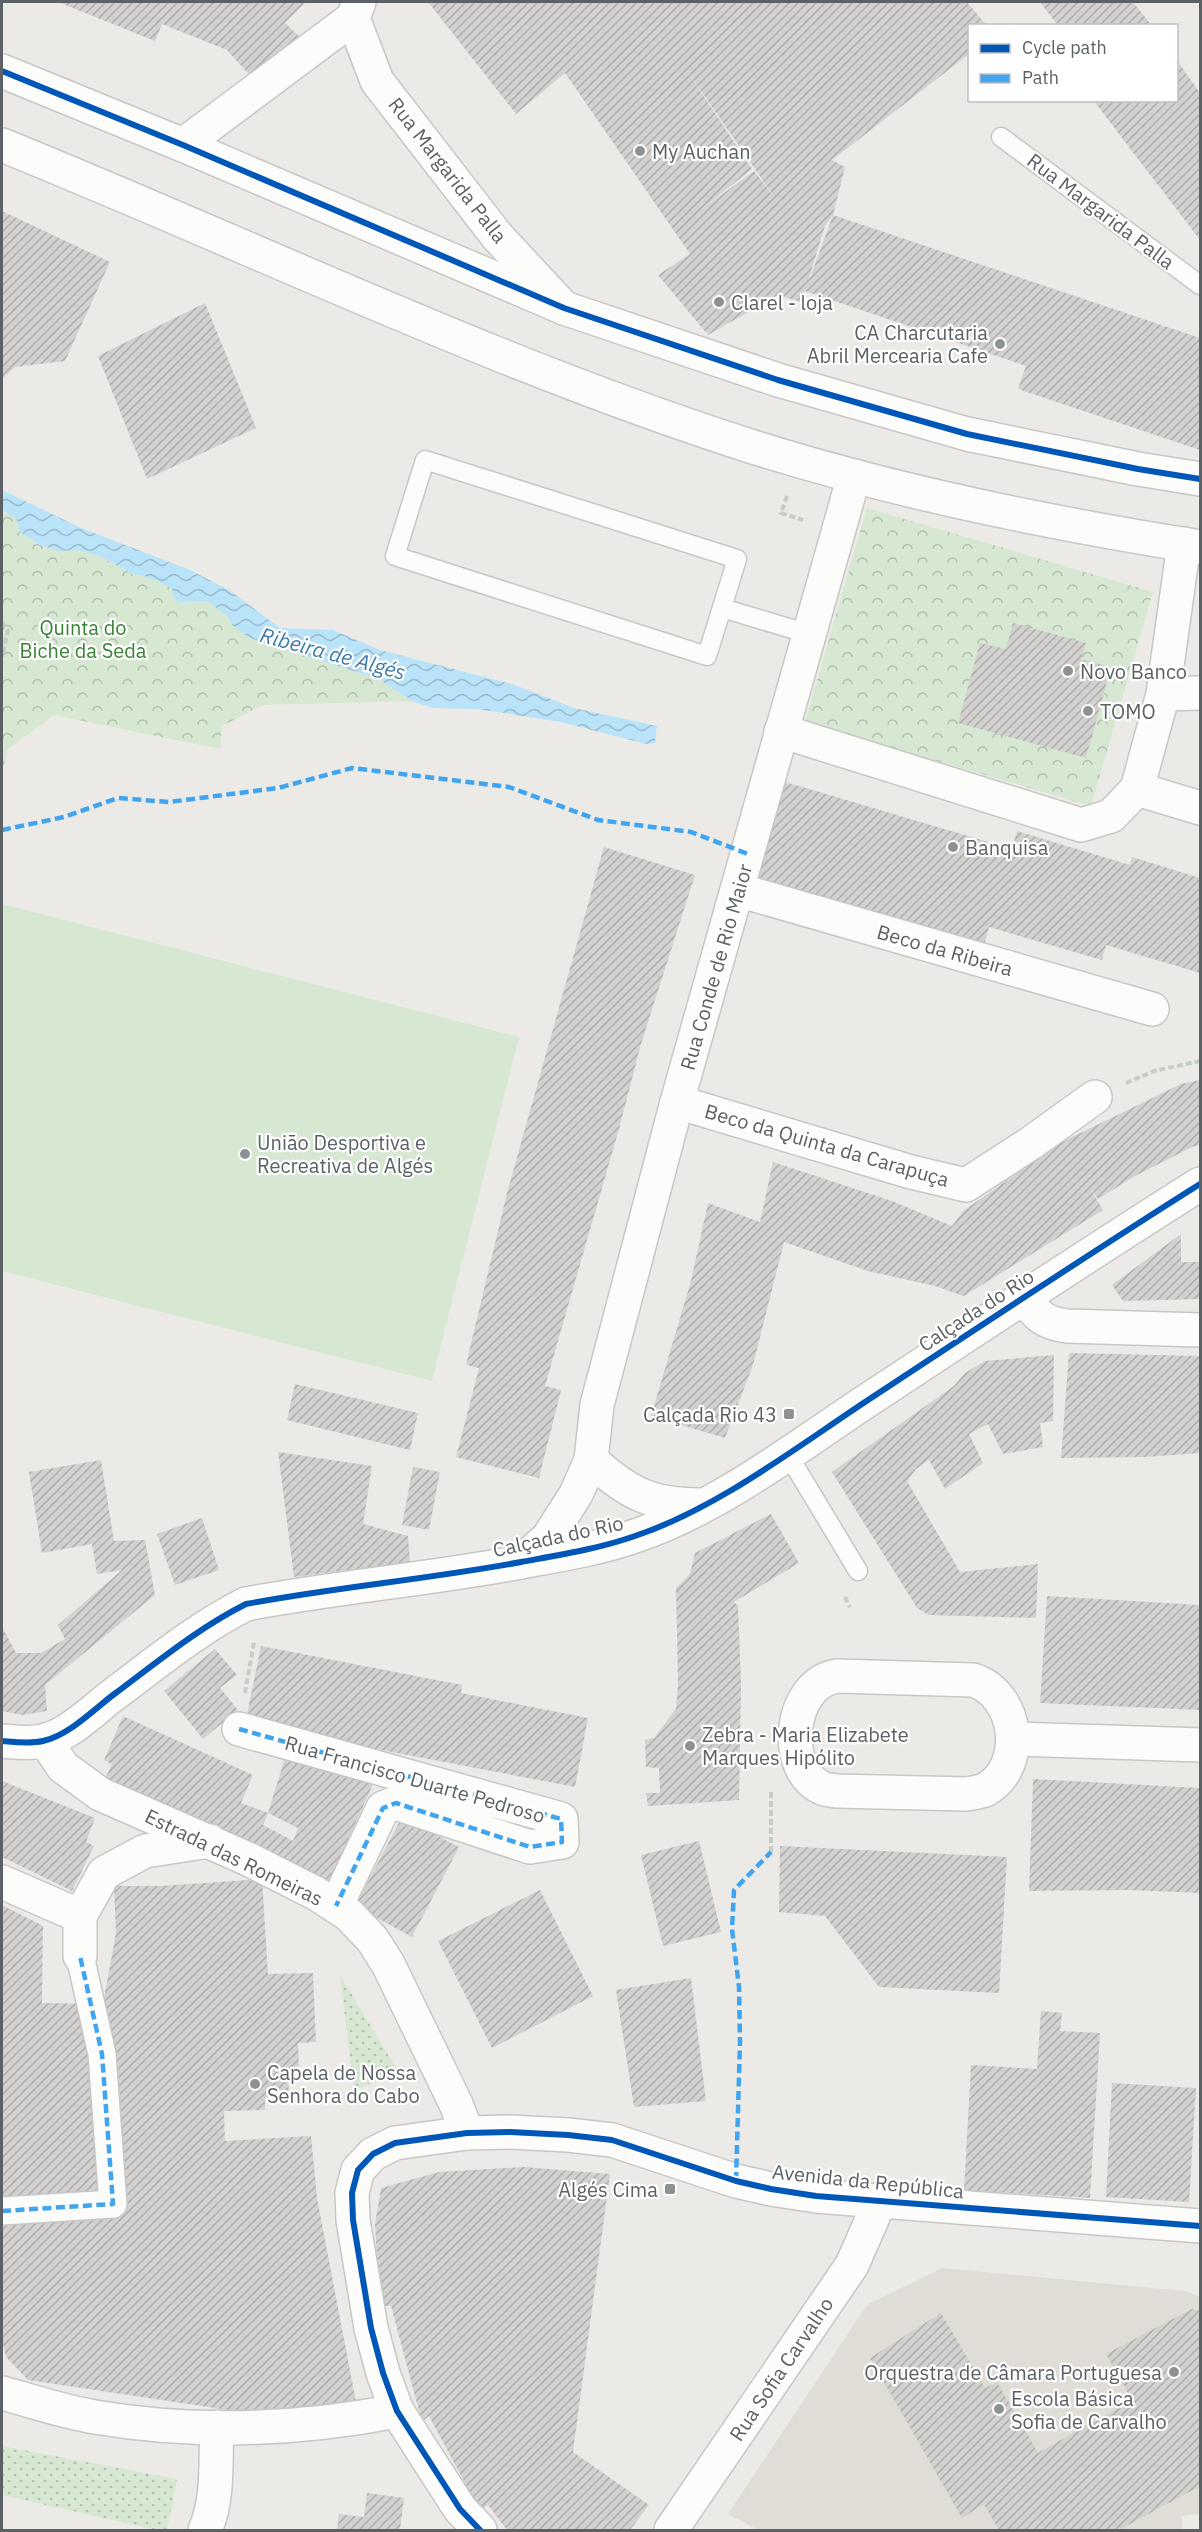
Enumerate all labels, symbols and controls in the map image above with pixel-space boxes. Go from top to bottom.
legend [968,24,1178,102]
text: Cycle path [1022,36,1107,59]
text: Path [1022,66,1059,89]
street label: Rua Margarida Palla [383,92,514,249]
place label: My Auchan [652,138,751,165]
marker: My Auchan [633,144,647,158]
street label: Rua Margarida Palla [1022,147,1180,276]
place label: Clarel - loja [731,289,833,316]
marker: Clarel - loja [712,295,726,309]
place label: CA Charcutaria Abril Mercearia Cafe [807,319,988,369]
marker: CA Charcutaria Abril Mercearia Cafe [993,337,1007,351]
park label: Quinta do Biche da Seda [19,614,147,664]
water label: Ribeira de Algés [257,620,409,686]
place label: Novo Banco [1080,658,1187,685]
marker: Novo Banco [1061,664,1075,678]
place label: TOMO [1100,698,1156,725]
marker: TOMO [1081,704,1095,718]
place label: Banquisa [965,834,1049,861]
marker: Banquisa [946,840,960,854]
street label: Rua Conde de Rio Maior [674,861,758,1073]
street label: Beco da Ribeira [874,918,1016,982]
street label: Beco da Quinta da Carapuça [702,1097,953,1193]
place label: União Desportiva e Recreativa de Algés [257,1129,433,1179]
marker: União Desportiva e Recreativa de Algés [238,1147,252,1161]
street label: Calçada do Rio [913,1263,1039,1357]
place label: Calçada Rio 43 [643,1401,777,1428]
marker: Calçada Rio 43 [782,1407,796,1421]
street label: Calçada do Rio [490,1509,626,1563]
place label: Zebra - Maria Elizabete Marques Hipólito [702,1721,909,1771]
street label: Rua Francisco Duarte Pedroso [282,1729,548,1829]
marker: Zebra - Maria Elizabete Marques Hipólito [683,1739,697,1753]
street label: Estrada das Romeiras [141,1802,327,1912]
place label: Capela de Nossa Senhora do Cabo [267,2059,420,2109]
marker: Capela de Nossa Senhora do Cabo [248,2077,262,2091]
street label: Avenida da República [771,2158,966,2205]
place label: Algés Cima [558,2176,658,2203]
marker: Algés Cima [663,2182,677,2196]
street label: Rua Sofia Carvalho [723,2292,839,2446]
place label: Orquestra de Câmara Portuguesa [864,2359,1162,2386]
marker: Orquestra de Câmara Portuguesa [1167,2365,1181,2379]
place label: Escola Básica Sofia de Carvalho [1011,2385,1167,2435]
marker: Escola Básica Sofia de Carvalho [992,2402,1006,2416]

